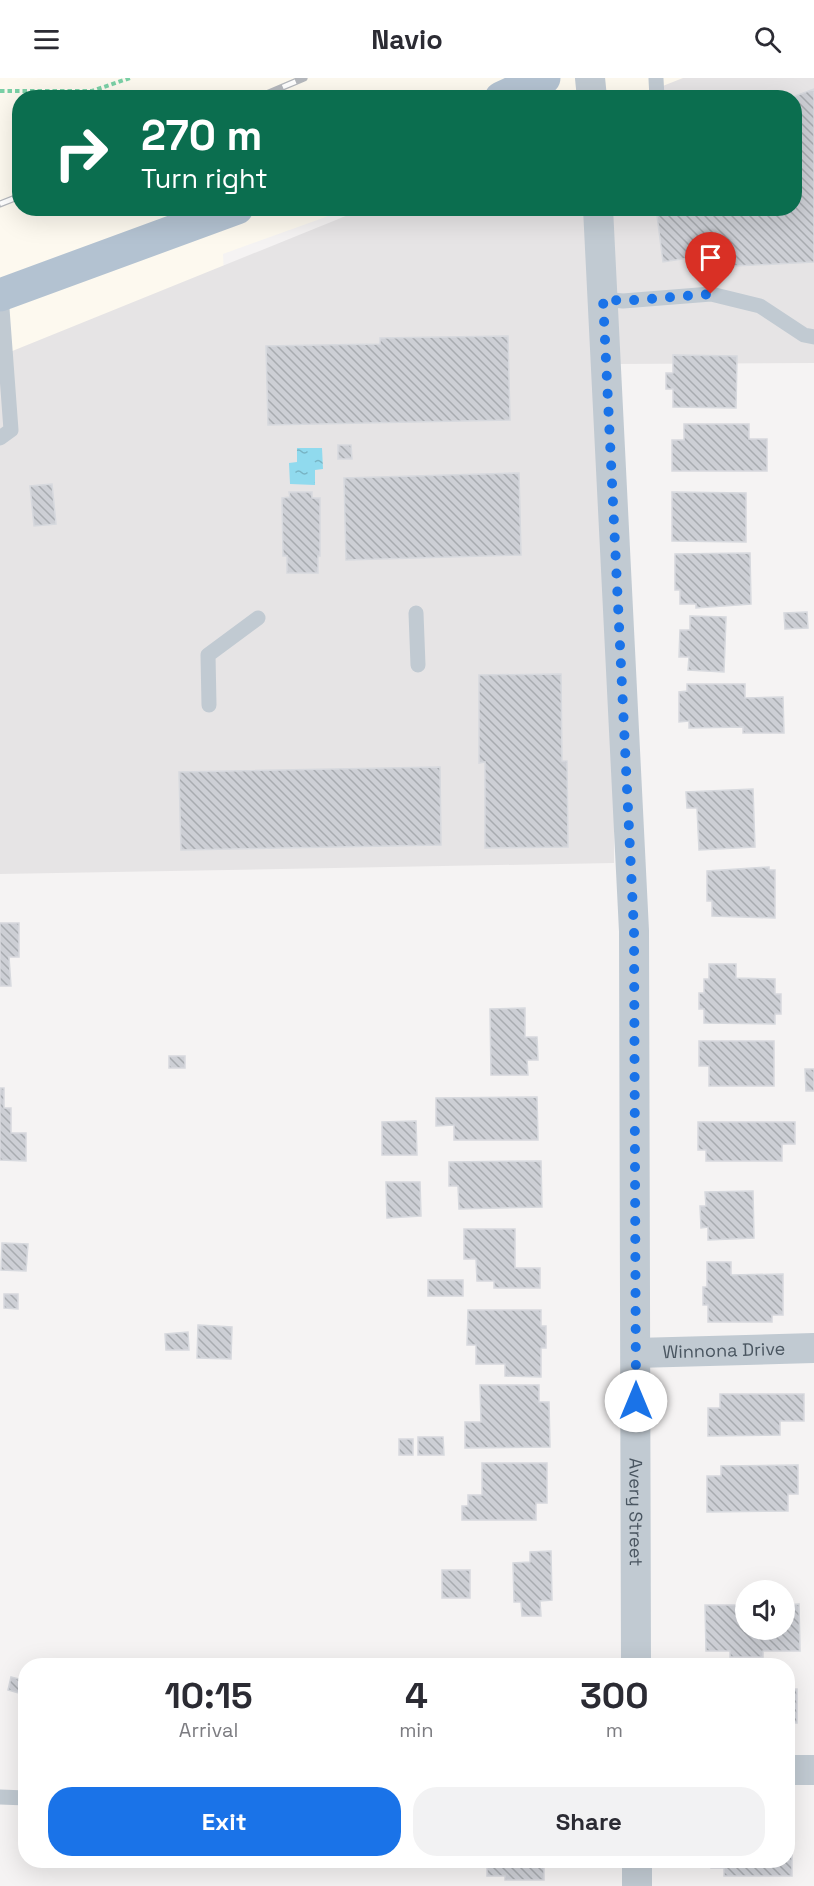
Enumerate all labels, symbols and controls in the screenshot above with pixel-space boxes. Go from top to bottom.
text: Navio [371,22,443,57]
icon: menu [30,23,63,56]
icon: search [751,23,784,56]
text: 270 m [141,109,262,162]
icon: right [42,114,120,192]
text: Turn right [141,161,268,196]
pin [685,232,736,294]
icon: arrive [694,241,727,274]
street label: Winnona Drive [662,1337,786,1363]
position arrow [604,1369,668,1433]
street label: Avery Street [624,1458,648,1566]
map controls [735,1580,795,1640]
button: sound [735,1580,795,1640]
text: 10:15 [164,1673,253,1719]
text: 4 [405,1673,428,1719]
text: 300 [580,1673,649,1719]
text: Arrival [179,1717,238,1743]
text: min [399,1717,434,1743]
text: m [606,1717,623,1743]
button: Exit [48,1787,401,1856]
button: Share [413,1787,765,1856]

